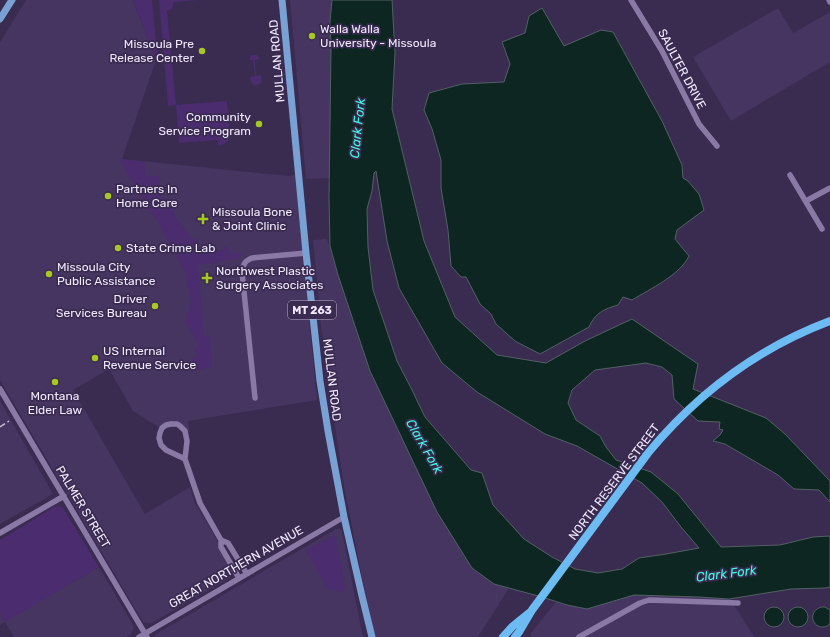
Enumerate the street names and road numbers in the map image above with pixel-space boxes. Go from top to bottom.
street label: MULLAN ROAD [266,19,288,103]
street label: SAULTER DRIVE [655,27,709,111]
road number: MT 263 [288,301,336,319]
street label: MULLAN ROAD [320,338,344,422]
street label: NORTH RESERVE STREET [566,421,662,543]
street label: PALMER STREET [53,463,113,551]
street label: GREAT NORTHERN AVENUE [166,523,306,611]

